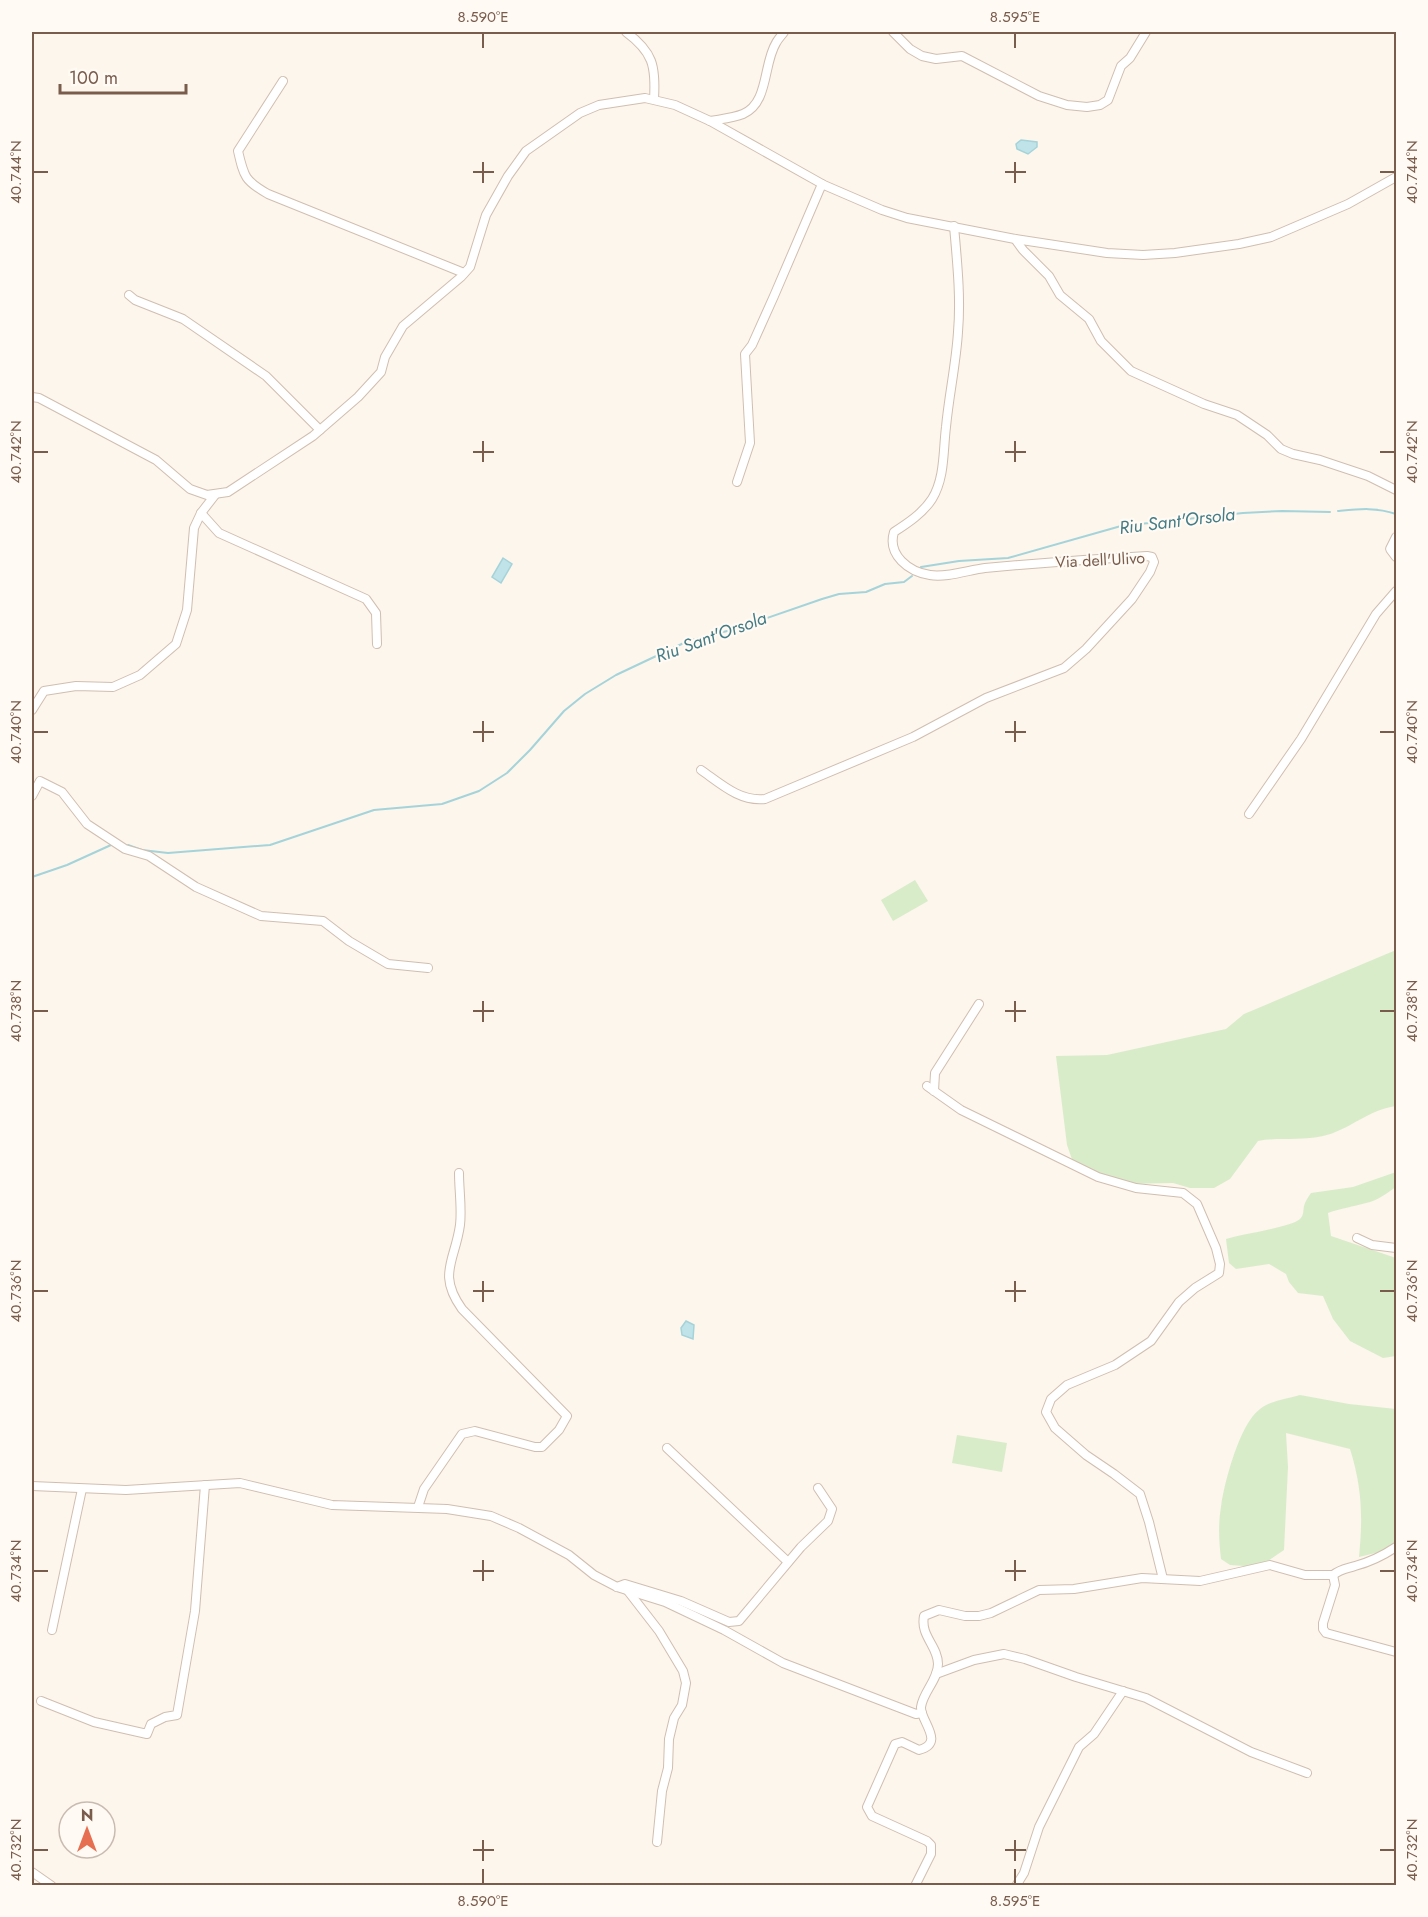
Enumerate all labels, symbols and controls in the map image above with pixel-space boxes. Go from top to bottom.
text: 8.590°E [458,6,509,28]
text: 8.595°E [990,6,1040,28]
scale bar [60,57,186,95]
text: 100 m [69,65,118,91]
text: 40.744°N [5,140,27,204]
text: 40.744°N [1401,140,1423,204]
text: 40.742°N [5,420,27,484]
text: 40.742°N [1401,420,1423,484]
water label: Riu Sant'Orsola [1118,501,1236,541]
street label: Via dell'Ulivo [1055,546,1146,574]
water label: Riu Sant'Orsola [652,605,770,669]
text: 40.740°N [5,700,27,764]
text: 40.740°N [1401,700,1423,764]
text: 40.738°N [5,980,27,1042]
text: 40.738°N [1401,980,1423,1042]
text: 40.736°N [5,1260,27,1322]
text: 40.736°N [1401,1260,1423,1322]
text: 40.734°N [5,1540,27,1602]
text: 40.734°N [1401,1540,1423,1602]
north arrow [57,1800,117,1860]
text: N [81,1804,93,1827]
text: 40.732°N [5,1819,27,1881]
text: 40.732°N [1401,1819,1423,1881]
text: 8.590°E [458,1890,509,1912]
text: 8.595°E [990,1890,1040,1912]

